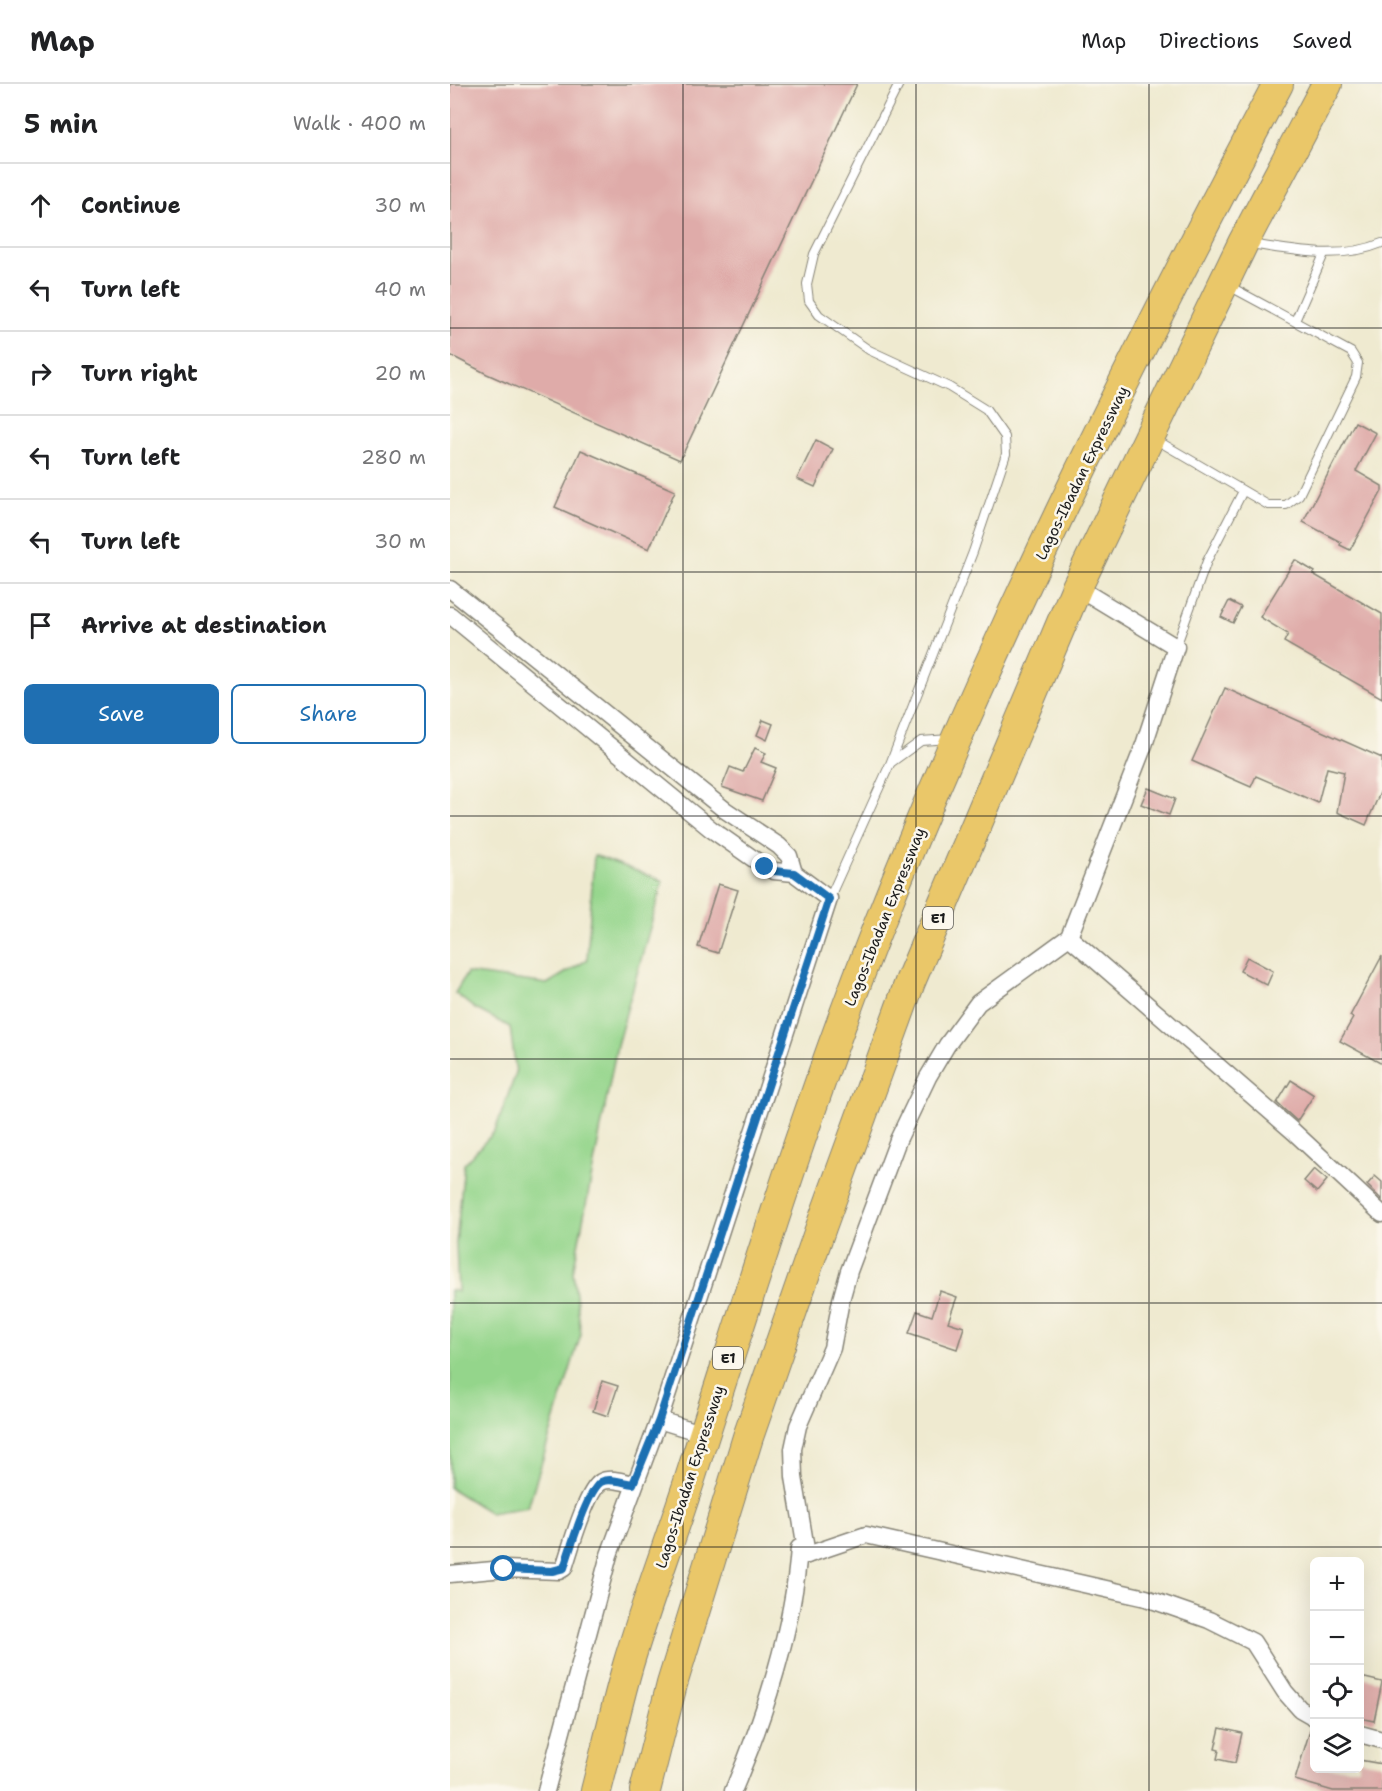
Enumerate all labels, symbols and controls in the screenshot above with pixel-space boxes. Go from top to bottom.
text: Map [30,22,95,60]
text: Map [1081,27,1126,55]
text: Directions [1159,27,1259,55]
text: Saved [1292,27,1352,55]
text: 5 min [24,106,98,141]
text: Walk · 400 m [293,110,426,136]
icon: ahead [24,189,57,222]
text: Continue [81,191,181,220]
text: 30 m [374,192,426,218]
icon: left [24,273,57,306]
text: Turn left [81,275,180,304]
text: 40 m [374,276,426,302]
icon: right [24,357,57,390]
text: Turn right [81,359,198,388]
text: 20 m [375,360,426,386]
street label: Lagos-Ibadan Expressway [1031,383,1133,563]
icon: left [24,441,57,474]
text: Turn left [81,443,180,472]
text: 280 m [361,444,426,470]
icon: left [24,525,57,558]
text: Turn left [81,527,180,556]
text: 30 m [374,528,426,554]
icon: arrive [24,609,57,642]
text: Arrive at destination [81,611,327,640]
button: Save [24,684,219,744]
button: Share [231,684,426,744]
street label: Lagos-Ibadan Expressway [840,825,930,1009]
route end [751,853,777,879]
road number: E1 [923,907,953,929]
road number: E1 [713,1347,743,1369]
street label: Lagos-Ibadan Expressway [651,1383,729,1571]
route start [490,1555,516,1581]
map controls [1310,1557,1364,1773]
button: + [1310,1557,1364,1611]
button: − [1310,1611,1364,1665]
button: locate [1310,1665,1364,1719]
button: layers [1310,1719,1364,1773]

